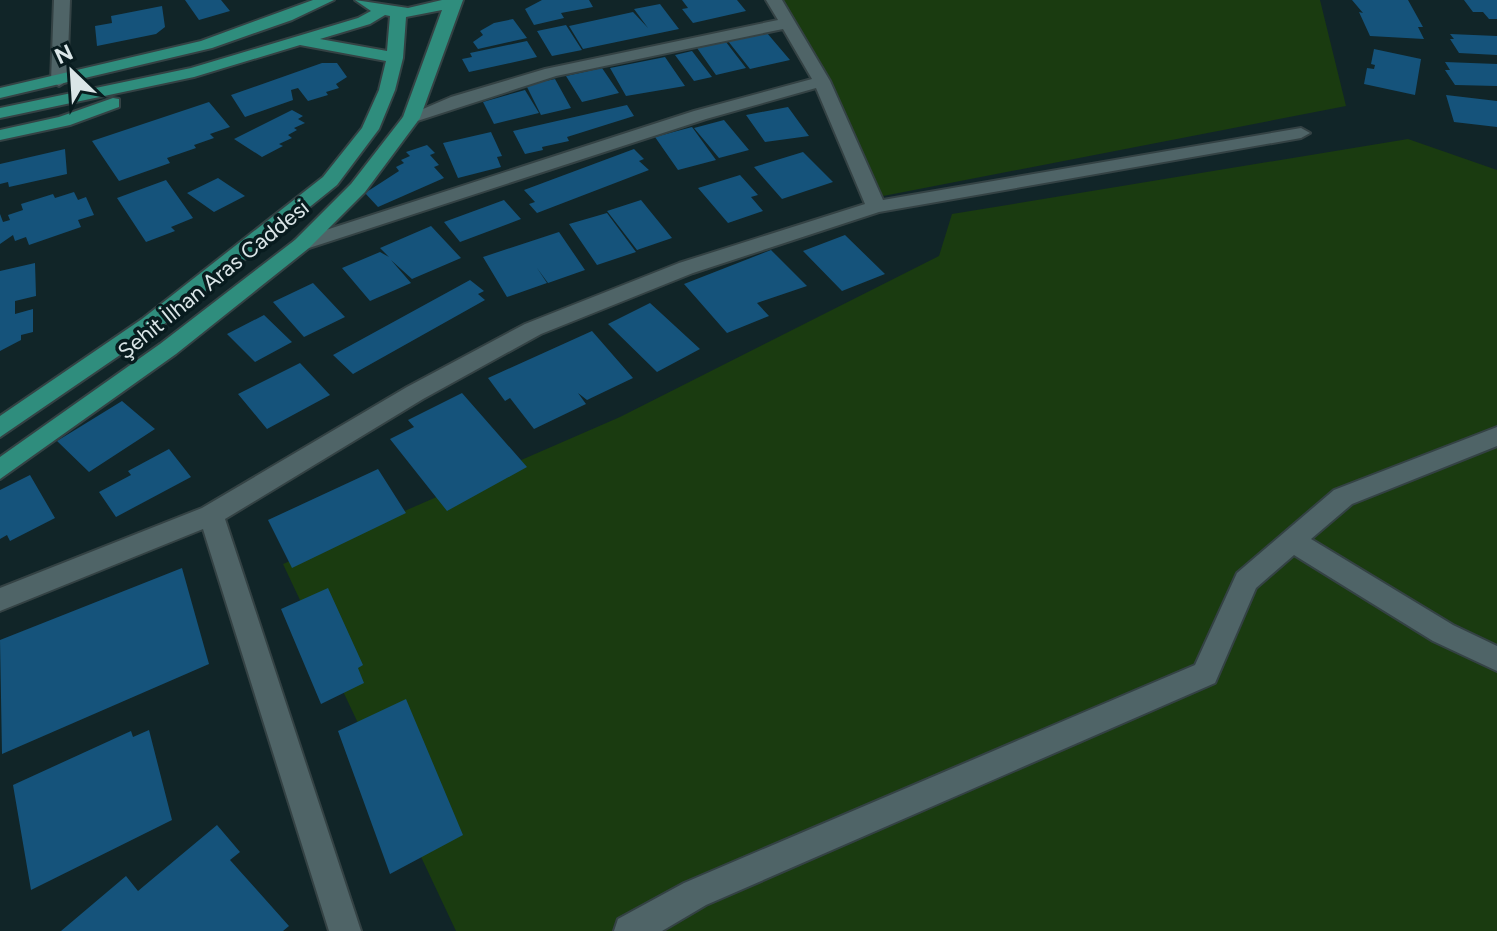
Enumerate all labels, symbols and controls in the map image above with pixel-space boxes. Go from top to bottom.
north arrow [32,32,112,112]
text: N [50,38,77,70]
street label: Şehit İlhan Aras Caddesi [112,194,314,365]

